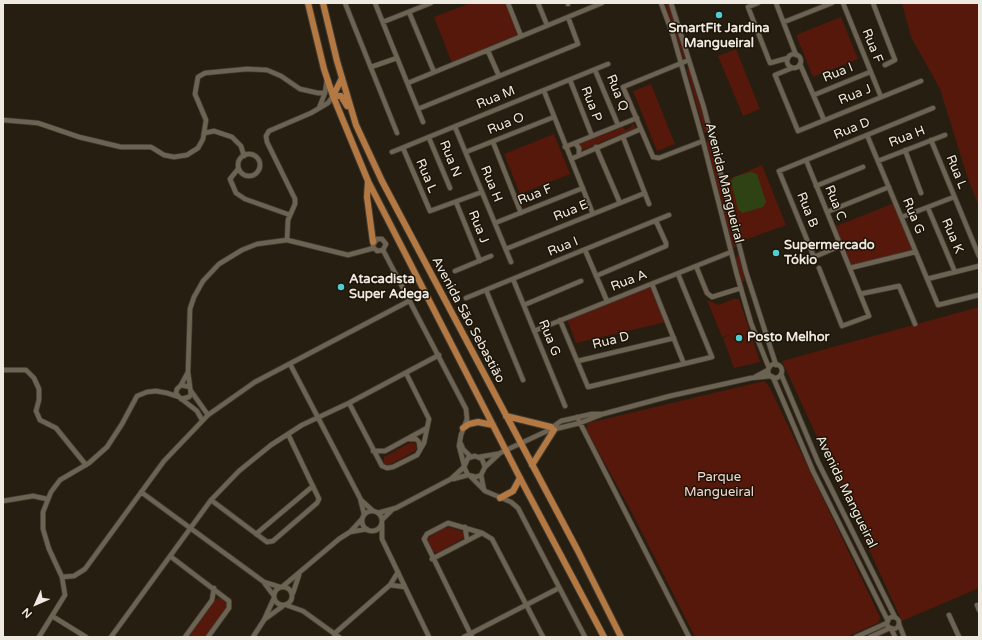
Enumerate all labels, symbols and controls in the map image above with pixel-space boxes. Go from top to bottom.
marker: SmartFit Jardina Mangueiral [714,10,724,20]
place label: SmartFit Jardina Mangueiral [668,21,770,52]
street label: Rua F [858,26,886,66]
street label: Rua I [820,60,856,86]
street label: Rua Q [603,72,631,114]
street label: Rua J [836,81,874,109]
street label: Rua M [474,83,518,113]
street label: Rua P [577,84,605,124]
street label: Rua O [485,110,527,138]
street label: Rua D [832,115,872,143]
street label: Avenida Mangueiral [701,121,747,245]
street label: Rua H [887,123,927,151]
street label: Rua N [436,138,464,180]
street label: Rua L [942,153,970,191]
street label: Rua L [412,157,440,195]
street label: Rua H [477,164,505,204]
street label: Rua F [515,181,555,209]
street label: Rua C [821,183,849,223]
street label: Rua B [793,190,821,230]
street label: Rua G [899,196,927,236]
street label: Rua E [551,197,591,225]
street label: Rua J [464,208,492,246]
street label: Rua K [938,216,966,256]
street label: Rua I [545,234,581,260]
place label: Supermercado Tókio [784,238,875,269]
marker: Supermercado Tókio [771,248,781,258]
street label: Avenida São Sebastião [428,254,508,386]
street label: Rua A [609,267,649,295]
place label: Atacadista Super Adega [349,272,429,303]
marker: Atacadista Super Adega [336,282,346,292]
street label: Rua G [535,318,563,358]
street label: Rua D [591,329,631,353]
place label: Posto Melhor [747,330,830,346]
marker: Posto Melhor [734,333,744,343]
street label: Avenida Mangueiral [812,433,880,551]
park label: Parque Mangueiral [684,470,754,501]
north arrow [16,584,56,624]
text: N [19,605,35,621]

